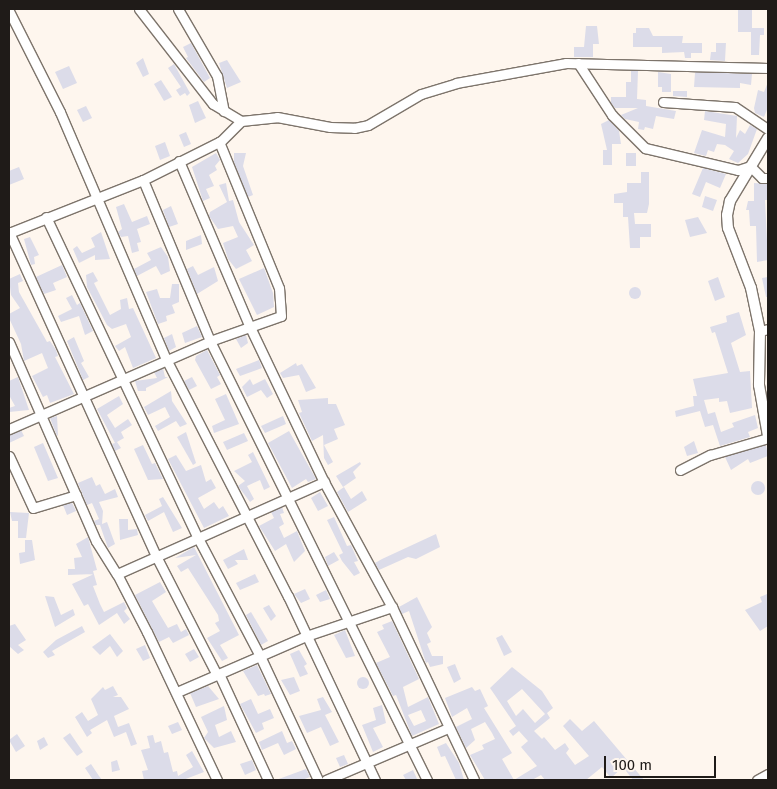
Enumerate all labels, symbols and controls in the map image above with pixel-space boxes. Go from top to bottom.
scale bar [607,746,720,778]
text: 100 m [612,756,652,774]

